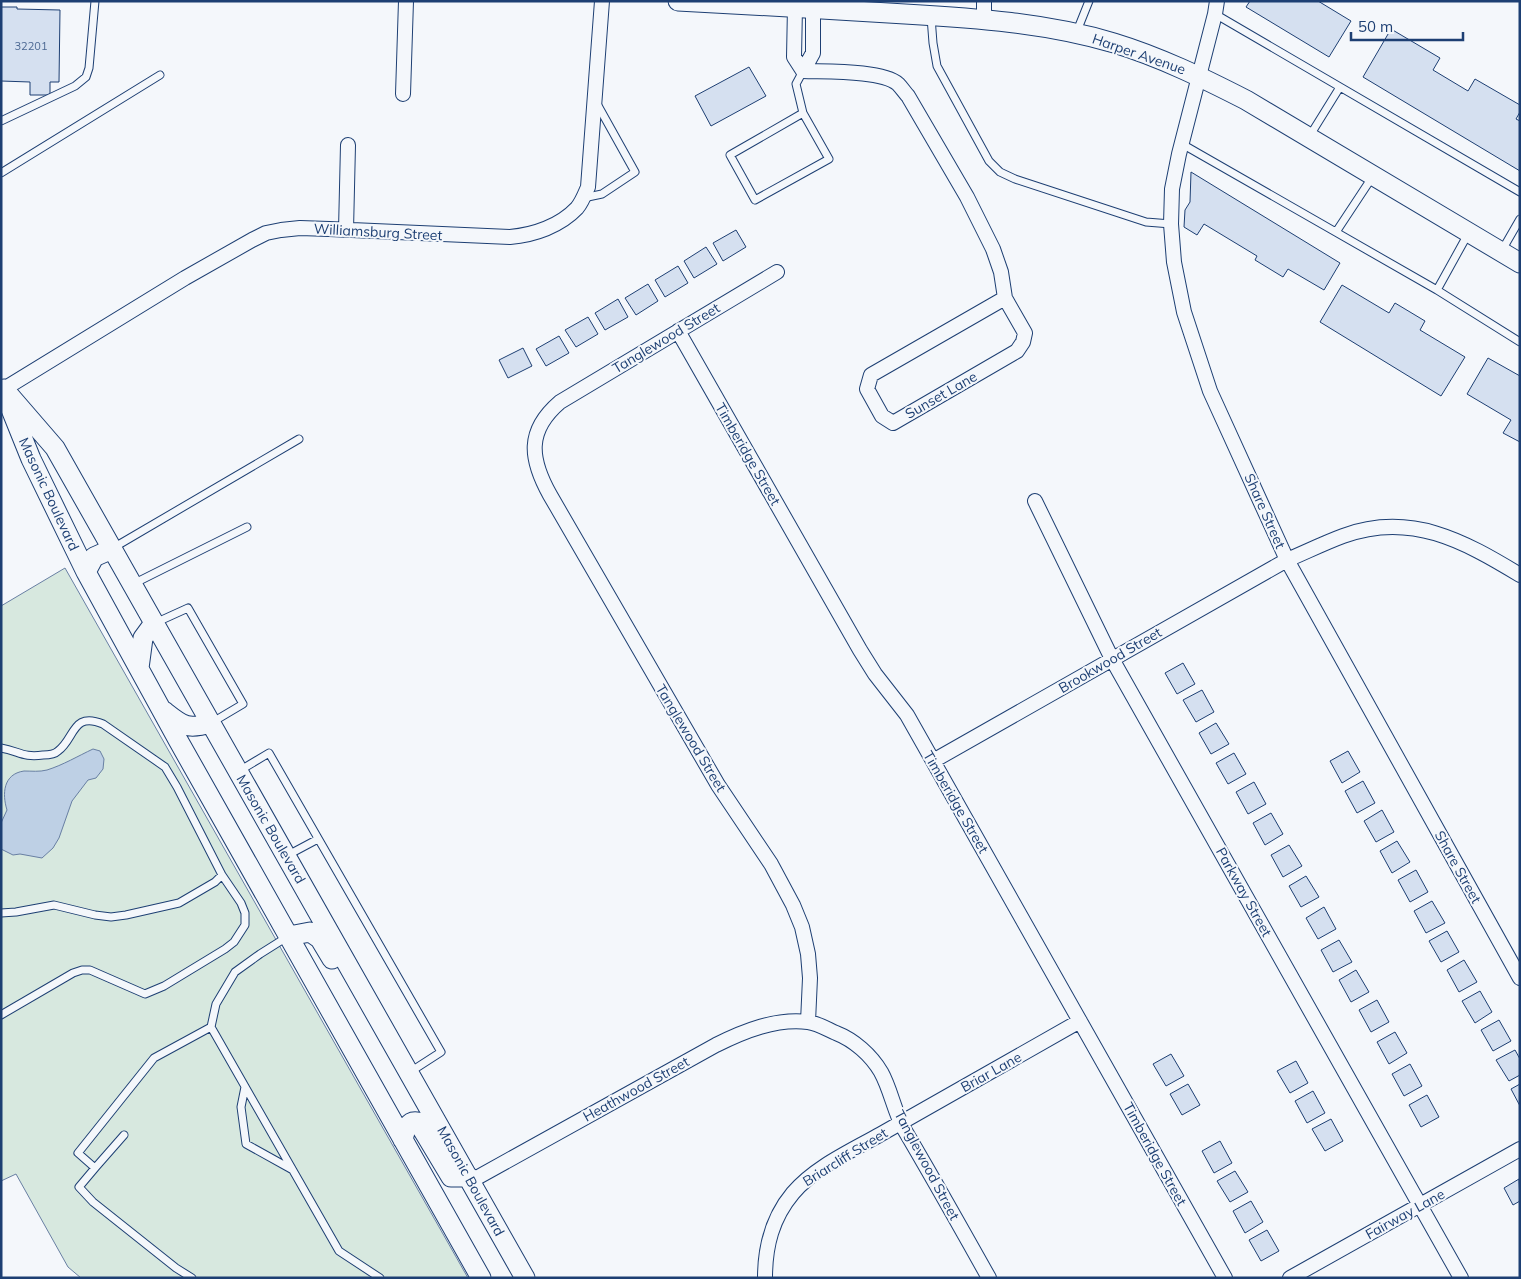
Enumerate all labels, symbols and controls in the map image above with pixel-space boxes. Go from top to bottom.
scale bar [1351,10,1464,42]
text: 50 m [1358,17,1393,36]
street label: Harper Avenue [1090,30,1188,78]
house number: 32201 [15,39,48,53]
street label: Williamsburg Street [313,220,443,244]
street label: Tanglewood Street [609,299,723,377]
street label: Sunset Lane [902,367,980,423]
street label: Timberidge Street [711,400,785,509]
street label: Masonic Boulevard [15,434,83,554]
street label: Share Street [1240,471,1290,551]
street label: Brookwood Street [1055,623,1165,697]
street label: Tanglewood Street [652,681,730,795]
street label: Timberidge Street [919,748,993,857]
street label: Masonic Boulevard [232,771,310,887]
street label: Share Street [1431,828,1485,907]
street label: Parkway Street [1212,844,1276,940]
street label: Briar Lane [957,1048,1025,1096]
street label: Heathwood Street [580,1052,692,1126]
street label: Timberidge Street [1119,1099,1191,1209]
street label: Tanglewood Street [890,1107,964,1223]
street label: Masonic Boulevard [433,1123,509,1239]
street label: Briarcliff Street [799,1124,891,1190]
street label: Fairway Lane [1362,1185,1448,1243]

